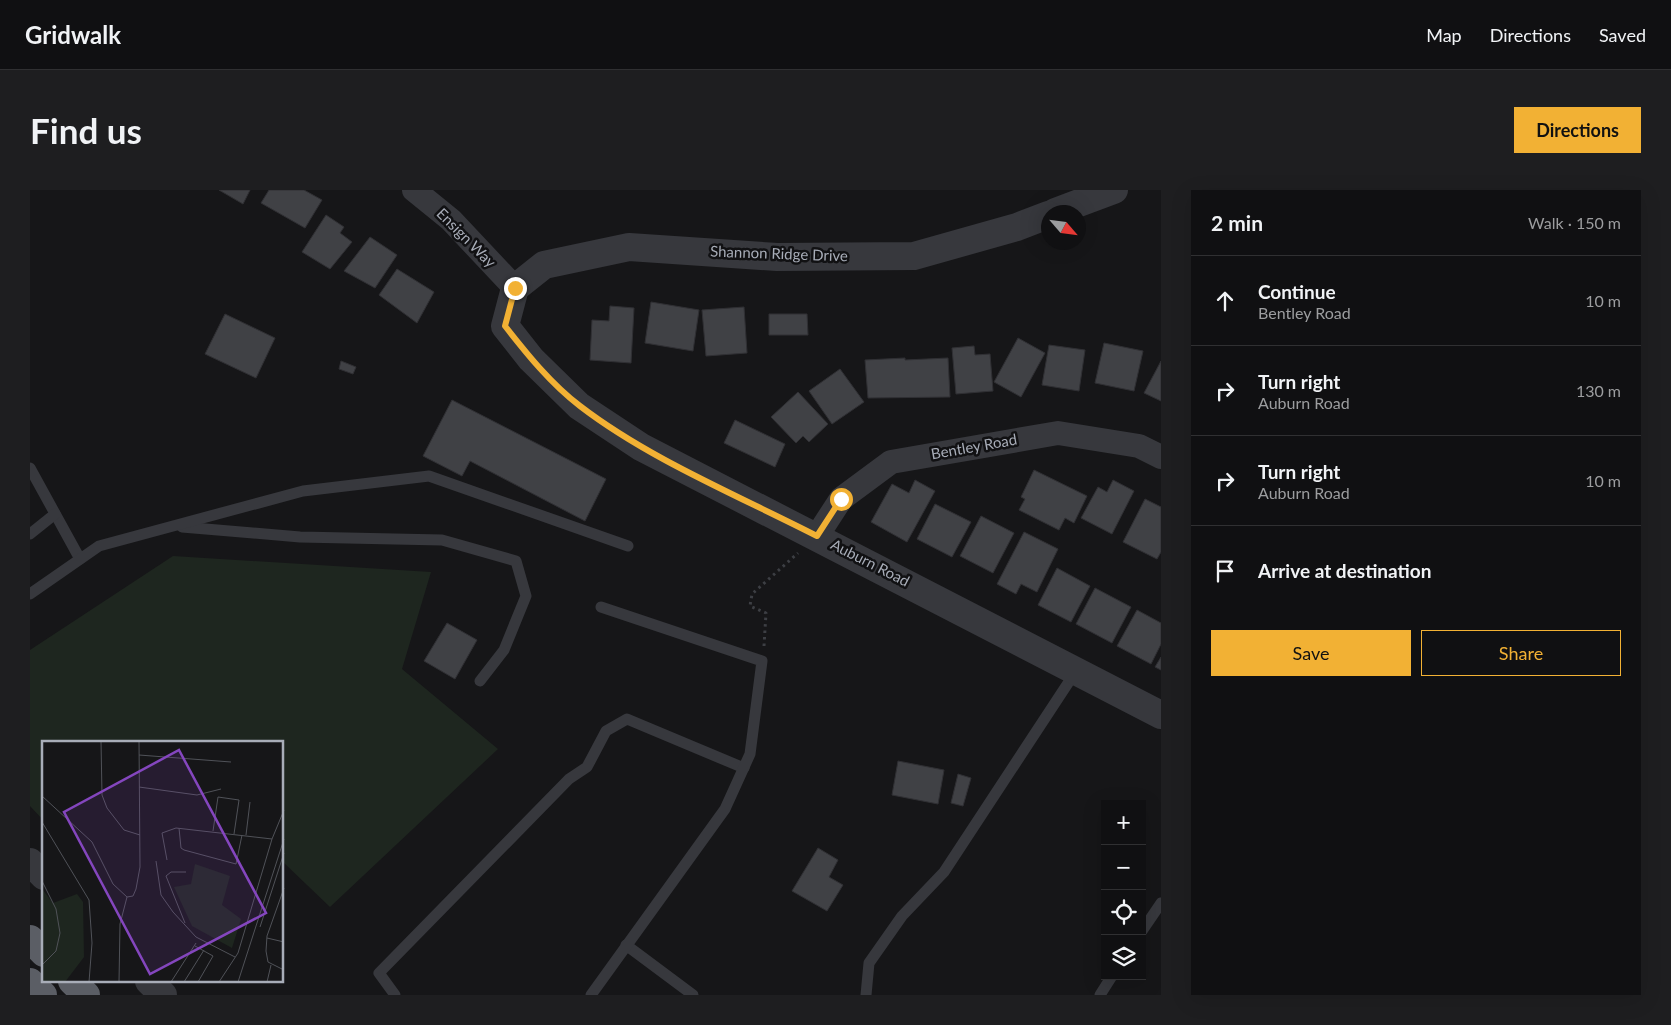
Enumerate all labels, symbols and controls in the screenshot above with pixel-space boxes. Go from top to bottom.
text: Gridwalk [25,20,121,49]
text: Map [1426,24,1462,46]
text: Directions [1490,24,1571,46]
text: Saved [1599,24,1646,46]
button: Directions [1514,107,1641,153]
text: Find us [30,109,142,151]
street label: Ensign Way [433,204,500,271]
north arrow [1041,205,1086,250]
text: 2 min [1211,210,1263,235]
text: Walk · 150 m [1528,213,1621,232]
street label: Shannon Ridge Drive [710,242,848,264]
route end [504,277,527,300]
text: Continue [1258,280,1336,303]
icon: ahead [1211,287,1239,315]
text: 10 m [1585,291,1621,310]
text: Bentley Road [1258,303,1351,322]
text: Turn right [1258,370,1340,393]
icon: right [1211,377,1239,405]
text: 130 m [1576,381,1621,400]
text: Auburn Road [1258,393,1350,412]
street label: Bentley Road [929,430,1018,462]
text: Turn right [1258,460,1340,483]
icon: right [1211,467,1239,495]
text: 10 m [1585,471,1621,490]
text: Auburn Road [1258,483,1350,502]
route start [830,488,853,511]
street label: Auburn Road [828,535,913,590]
icon: arrive [1211,557,1239,585]
text: Arrive at destination [1258,559,1431,582]
button: Save [1211,630,1411,676]
button: Share [1421,630,1621,676]
inset map [42,741,284,982]
map controls [1101,800,1146,980]
button: + [1101,800,1146,845]
button: − [1101,845,1146,890]
button: locate [1101,890,1146,935]
button: layers [1101,935,1146,980]

